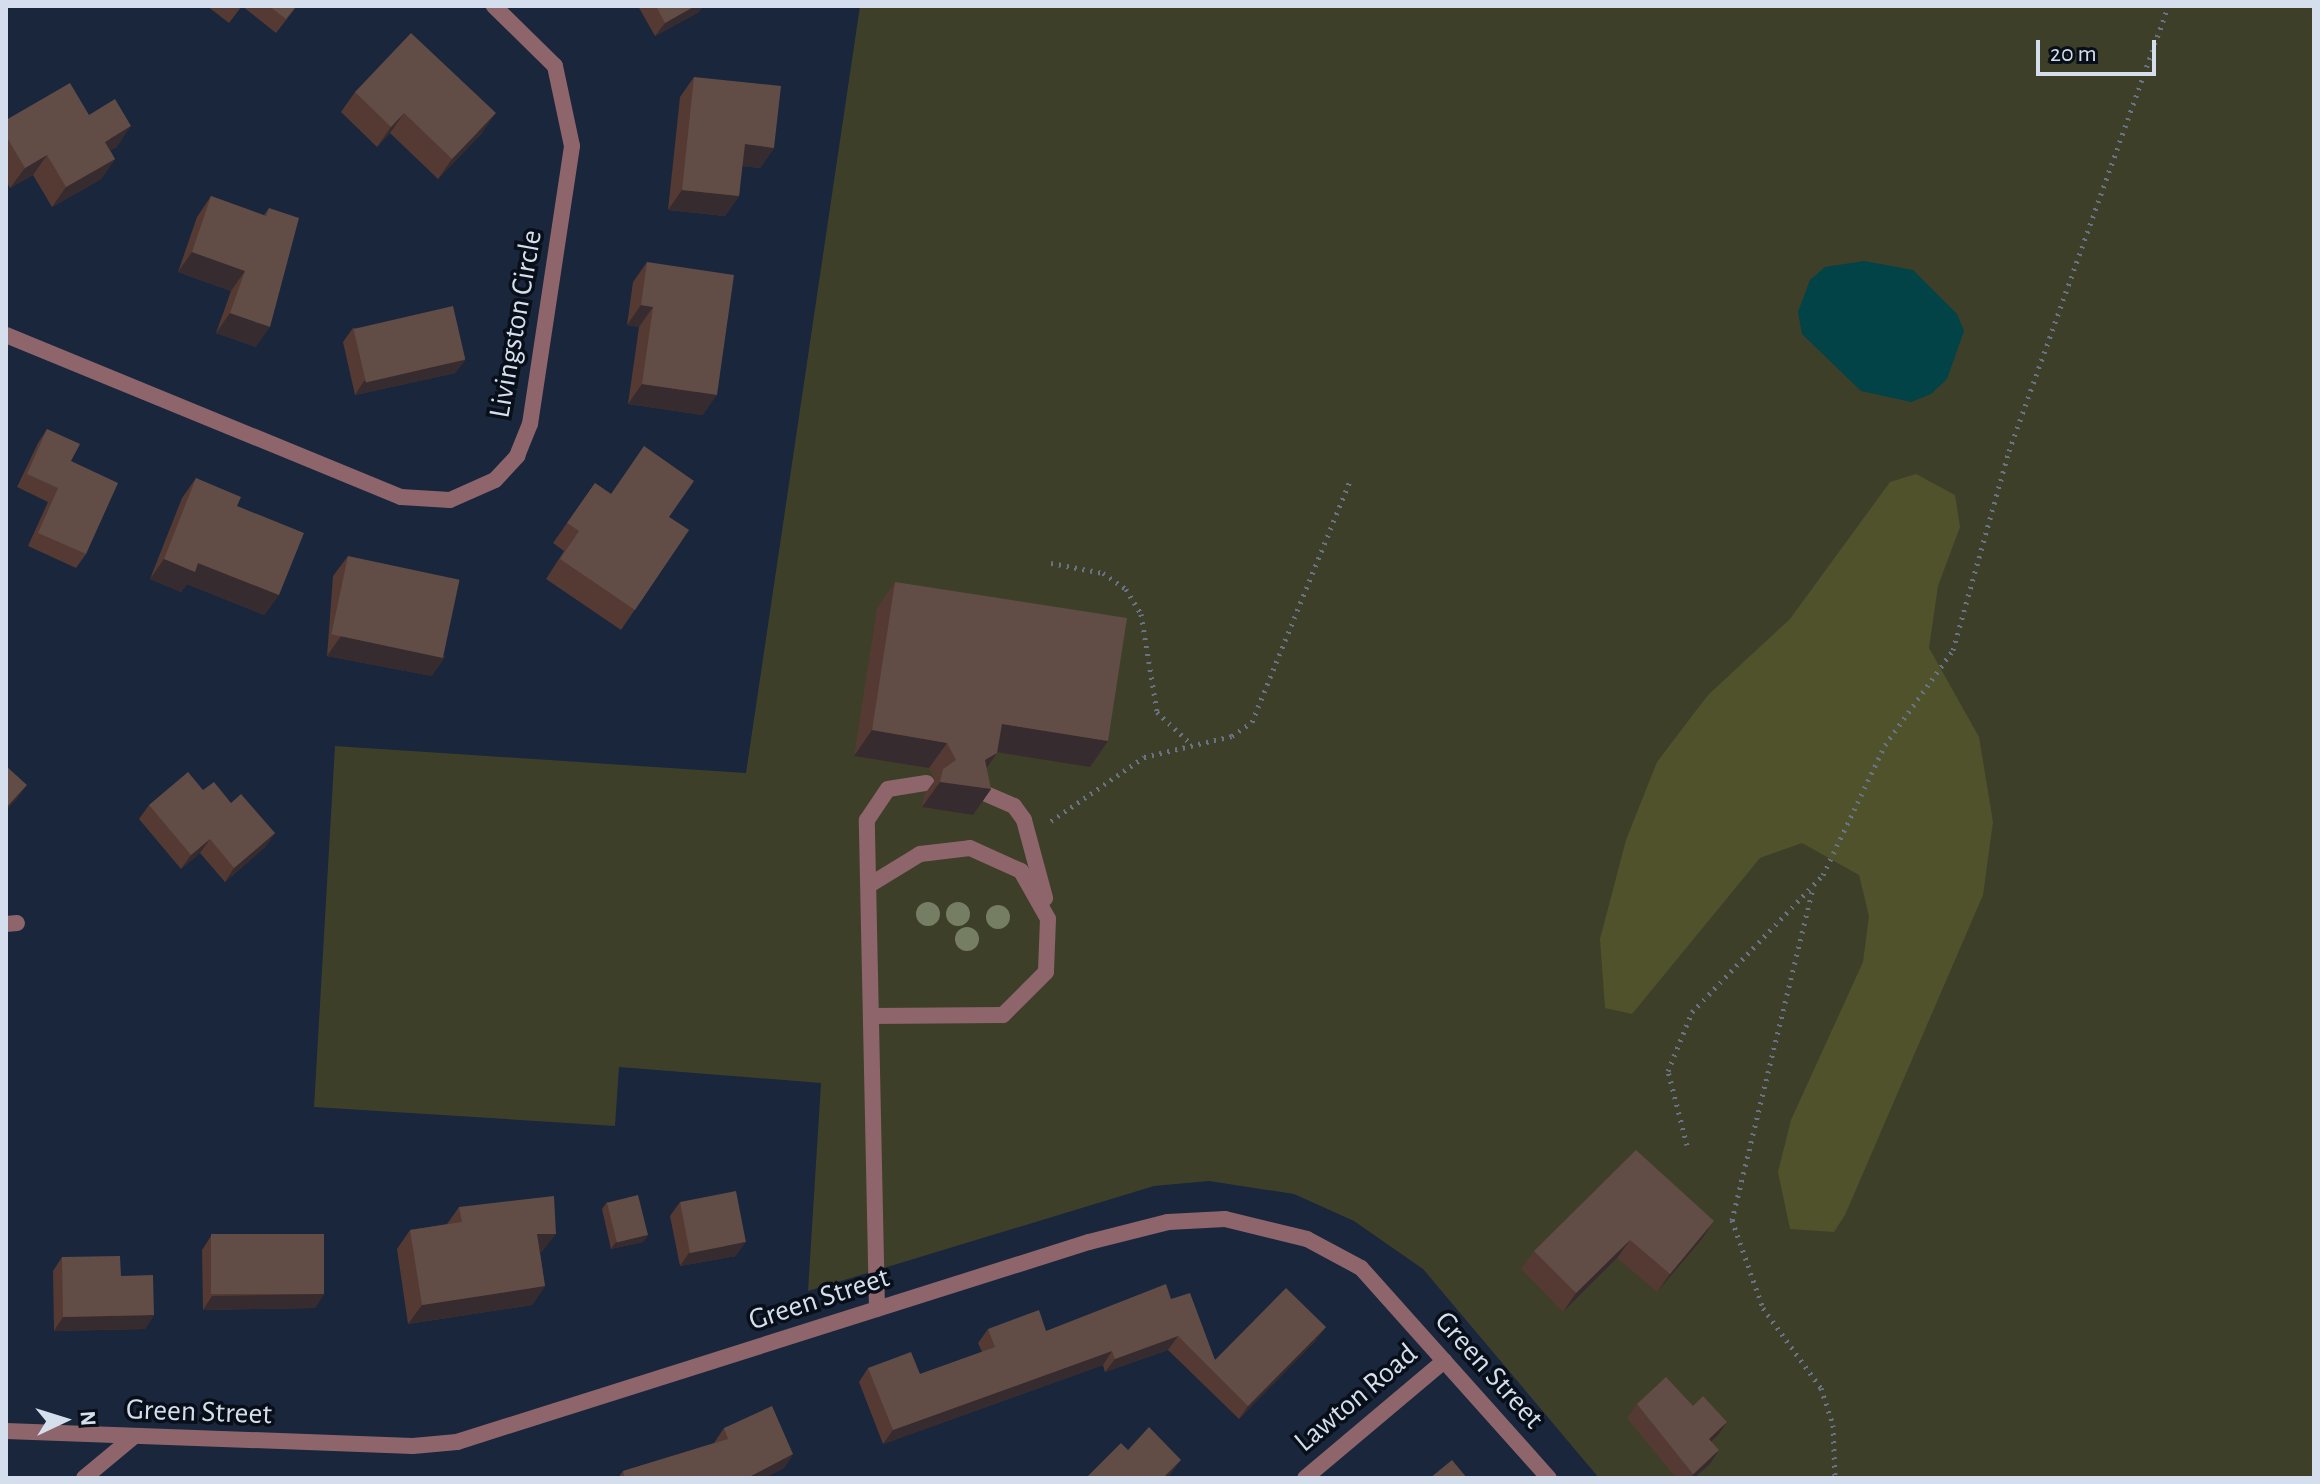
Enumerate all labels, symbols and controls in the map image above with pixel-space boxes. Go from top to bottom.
scale bar [2040,24,2160,74]
text: 20 m [2050,42,2097,66]
street label: Livingston Circle [482,227,550,421]
street label: Green Street [744,1259,894,1339]
street label: Green Street [1427,1304,1551,1436]
street label: Lawton Road [1287,1336,1425,1460]
north arrow [24,1380,104,1460]
street label: Green Street [126,1391,272,1433]
text: N [76,1410,99,1427]

